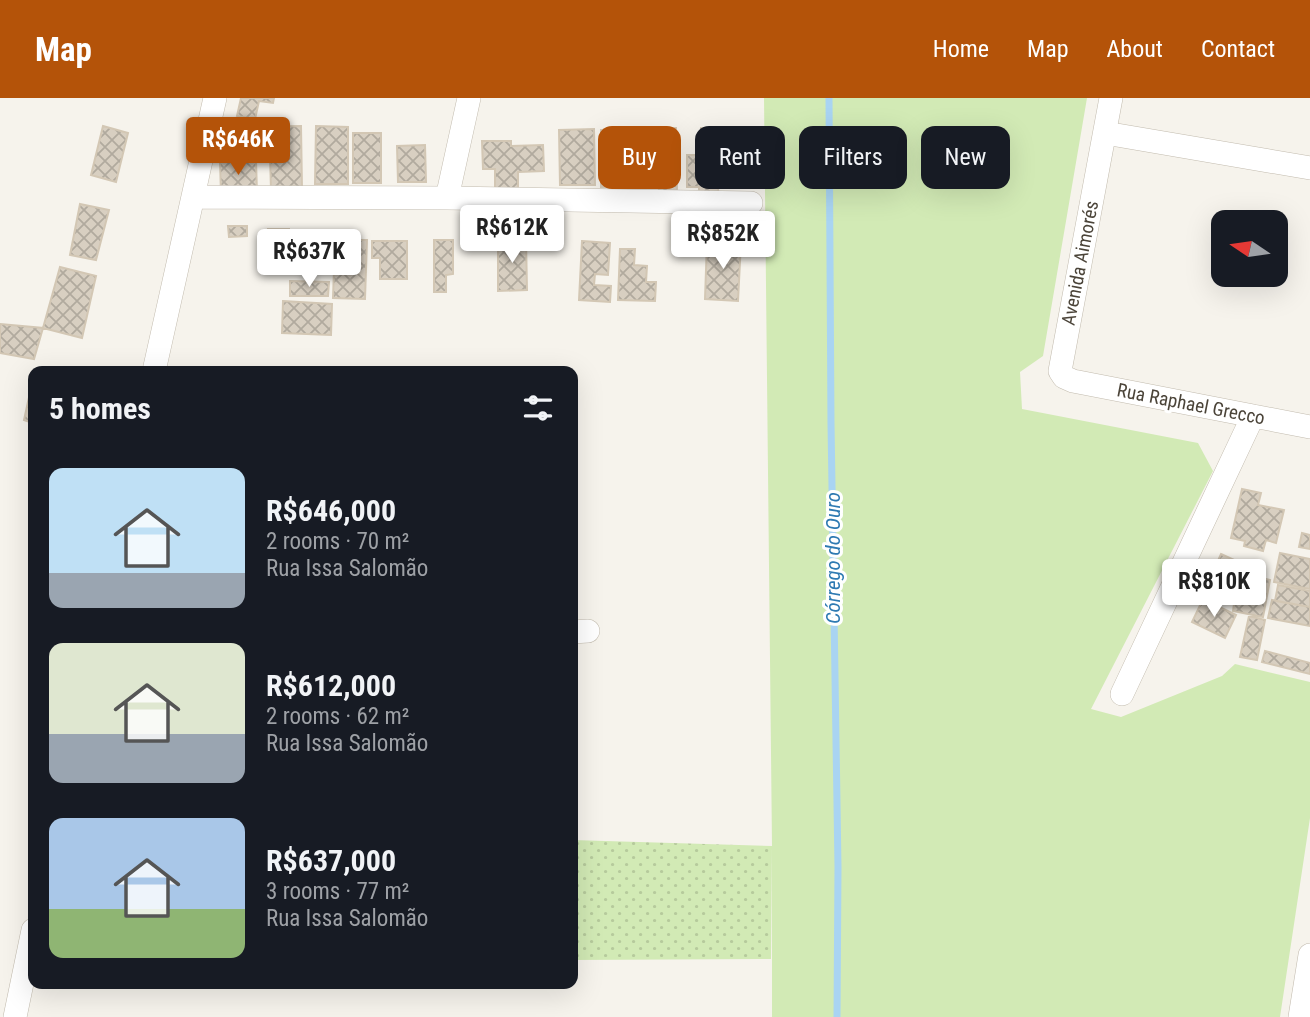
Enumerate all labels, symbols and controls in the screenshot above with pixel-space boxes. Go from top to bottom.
text: Map [35,30,92,69]
text: Home [933,35,989,63]
text: Map [1027,35,1069,63]
text: About [1107,35,1163,63]
text: Contact [1201,35,1275,63]
pin: R$646K [181,118,295,177]
text: R$646K [202,126,274,153]
chip: Buy [598,126,681,189]
chip: Rent [695,126,785,189]
chip: Filters [799,126,907,189]
chip: New [921,126,1010,189]
street label: Avenida Aimorés [1057,199,1103,327]
pin: R$612K [455,206,569,265]
north arrow [1211,210,1288,287]
map controls [1211,210,1288,287]
pin: R$852K [666,212,780,271]
text: R$612K [476,214,548,241]
text: R$852K [687,220,759,247]
pin: R$637K [252,230,366,289]
text: R$637K [273,238,345,265]
street label: Rua Raphael Grecco [1115,378,1267,430]
icon: filters [519,389,557,427]
text: 5 homes [49,391,151,426]
water label: Córrego do Ouro [821,492,845,624]
text: R$646,000 [266,493,396,528]
icon: home [105,496,189,580]
text: 2 rooms · 70 m² [266,528,409,555]
text: Rua Issa Salomão [266,555,428,582]
pin: R$810K [1157,560,1271,619]
text: R$810K [1178,568,1250,595]
text: R$612,000 [266,668,396,703]
icon: home [105,671,189,755]
text: 2 rooms · 62 m² [266,703,409,730]
text: Rua Issa Salomão [266,730,428,757]
text: R$637,000 [266,843,396,878]
icon: home [105,846,189,930]
text: 3 rooms · 77 m² [266,878,409,905]
text: Rua Issa Salomão [266,905,428,932]

